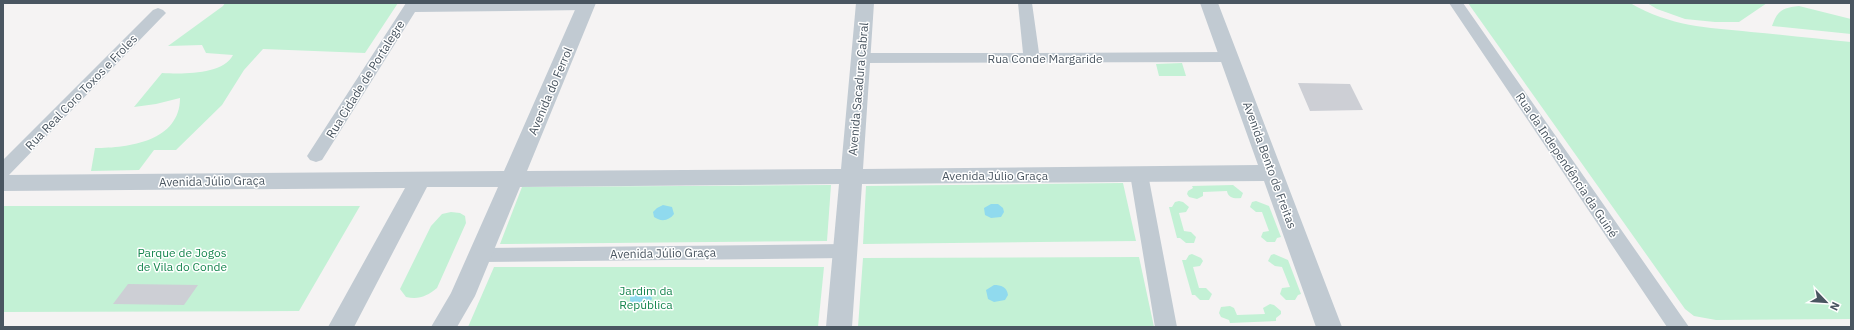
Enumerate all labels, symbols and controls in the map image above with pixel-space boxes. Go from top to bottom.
street label: Rua Cidade de Portalegre [323,17,408,141]
street label: Avenida Sacadura Cabral [845,22,871,156]
street label: Rua Real Coro Toxos e Froles [22,31,140,153]
street label: Avenida do Ferrol [525,45,575,137]
street label: Rua Conde Margaride [987,51,1103,66]
street label: Rua da Independência da Guiné [1513,90,1621,241]
street label: Avenida Bento de Freitas [1240,99,1300,231]
street label: Avenida Júlio Graça [942,168,1049,183]
street label: Avenida Júlio Graça [159,173,266,189]
park label: Parque de Jogos de Vila do Conde [137,245,228,274]
street label: Avenida Júlio Graça [610,245,717,261]
north arrow [1806,282,1846,322]
park label: Jardim da República [619,283,673,312]
text: N [1827,300,1843,313]

